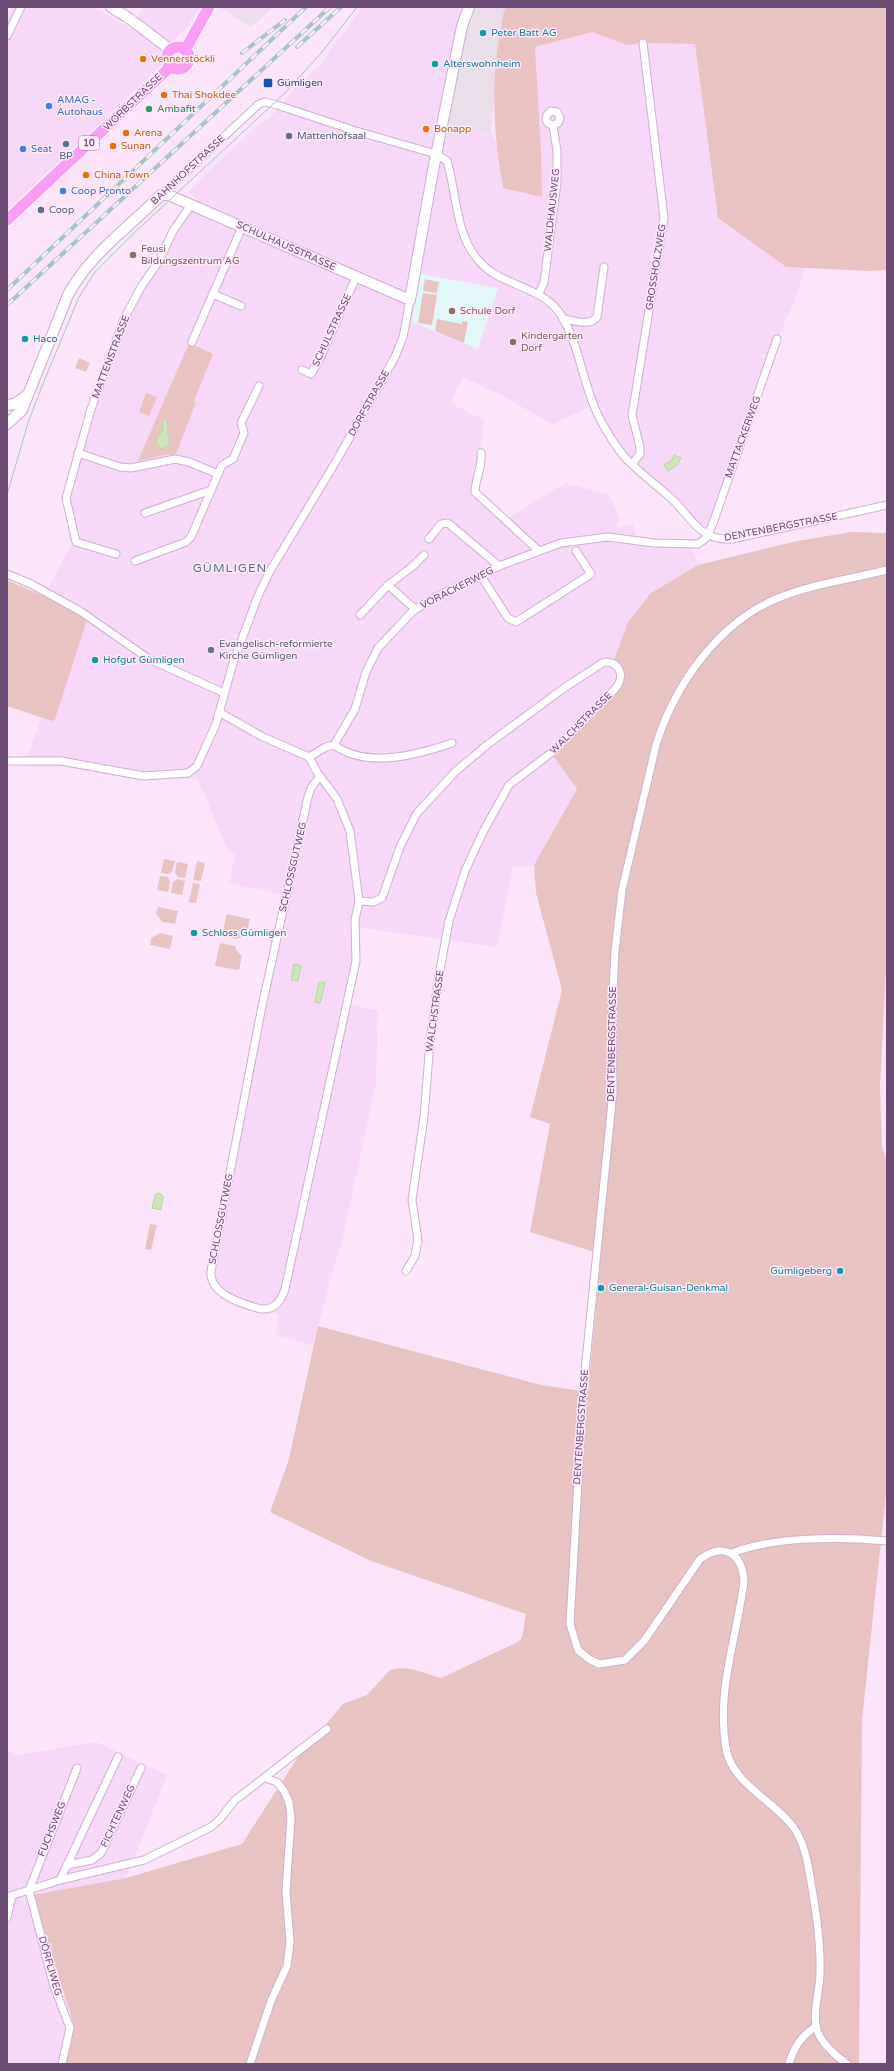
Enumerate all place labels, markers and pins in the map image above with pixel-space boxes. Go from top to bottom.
place label: Peter Batt AG [491,27,557,39]
marker: Peter Batt AG [478,28,488,38]
place label: Vennerstöckli [151,53,215,65]
marker: Vennerstöckli [138,54,148,64]
place label: Alterswohnheim [443,58,520,70]
marker: Alterswohnheim [430,59,440,69]
marker: Gümligen [262,77,274,89]
place label: Gümligen [277,77,323,89]
place label: Thai Shokdee [172,89,236,101]
marker: Thai Shokdee [159,90,169,100]
place label: AMAG - Autohaus [57,94,103,118]
marker: AMAG - Autohaus [44,101,54,111]
place label: Ambafit [157,103,196,115]
marker: Ambafit [144,104,154,114]
place label: Bonapp [434,123,471,135]
marker: Bonapp [421,124,431,134]
place label: Arena [134,127,162,139]
marker: Arena [121,128,131,138]
place label: Mattenhofsaal [297,130,366,142]
marker: Mattenhofsaal [284,131,294,141]
marker: BP [61,139,71,149]
place label: Sunan [121,140,151,152]
marker: Sunan [108,141,118,151]
place label: Seat [31,143,52,155]
marker: Seat [18,144,28,154]
place label: BP [59,150,73,162]
place label: China Town [94,169,149,181]
marker: China Town [81,170,91,180]
place label: Coop Pronto [71,185,131,197]
marker: Coop Pronto [58,186,68,196]
place label: Coop [49,204,74,216]
marker: Coop [36,205,46,215]
place label: Feusi Bildungszentrum AG [141,243,239,267]
marker: Feusi Bildungszentrum AG [128,250,138,260]
place label: Schule Dorf [460,305,516,317]
marker: Schule Dorf [447,306,457,316]
place label: Kindergarten Dorf [521,330,583,354]
place label: Haco [33,333,58,345]
marker: Haco [20,334,30,344]
marker: Kindergarten Dorf [508,337,518,347]
place label: Evangelisch-reformierte Kirche Gümligen [219,638,333,662]
marker: Evangelisch-reformierte Kirche Gümligen [206,645,216,655]
place label: Hofgut Gümligen [103,654,185,666]
marker: Hofgut Gümligen [90,655,100,665]
place label: Schloss Gümligen [202,927,286,939]
marker: Schloss Gümligen [189,928,199,938]
place label: Gümligeberg [770,1265,832,1277]
marker: Gümligeberg [835,1266,845,1276]
place label: General-Guisan-Denkmal [609,1282,728,1294]
marker: General-Guisan-Denkmal [596,1283,606,1293]

